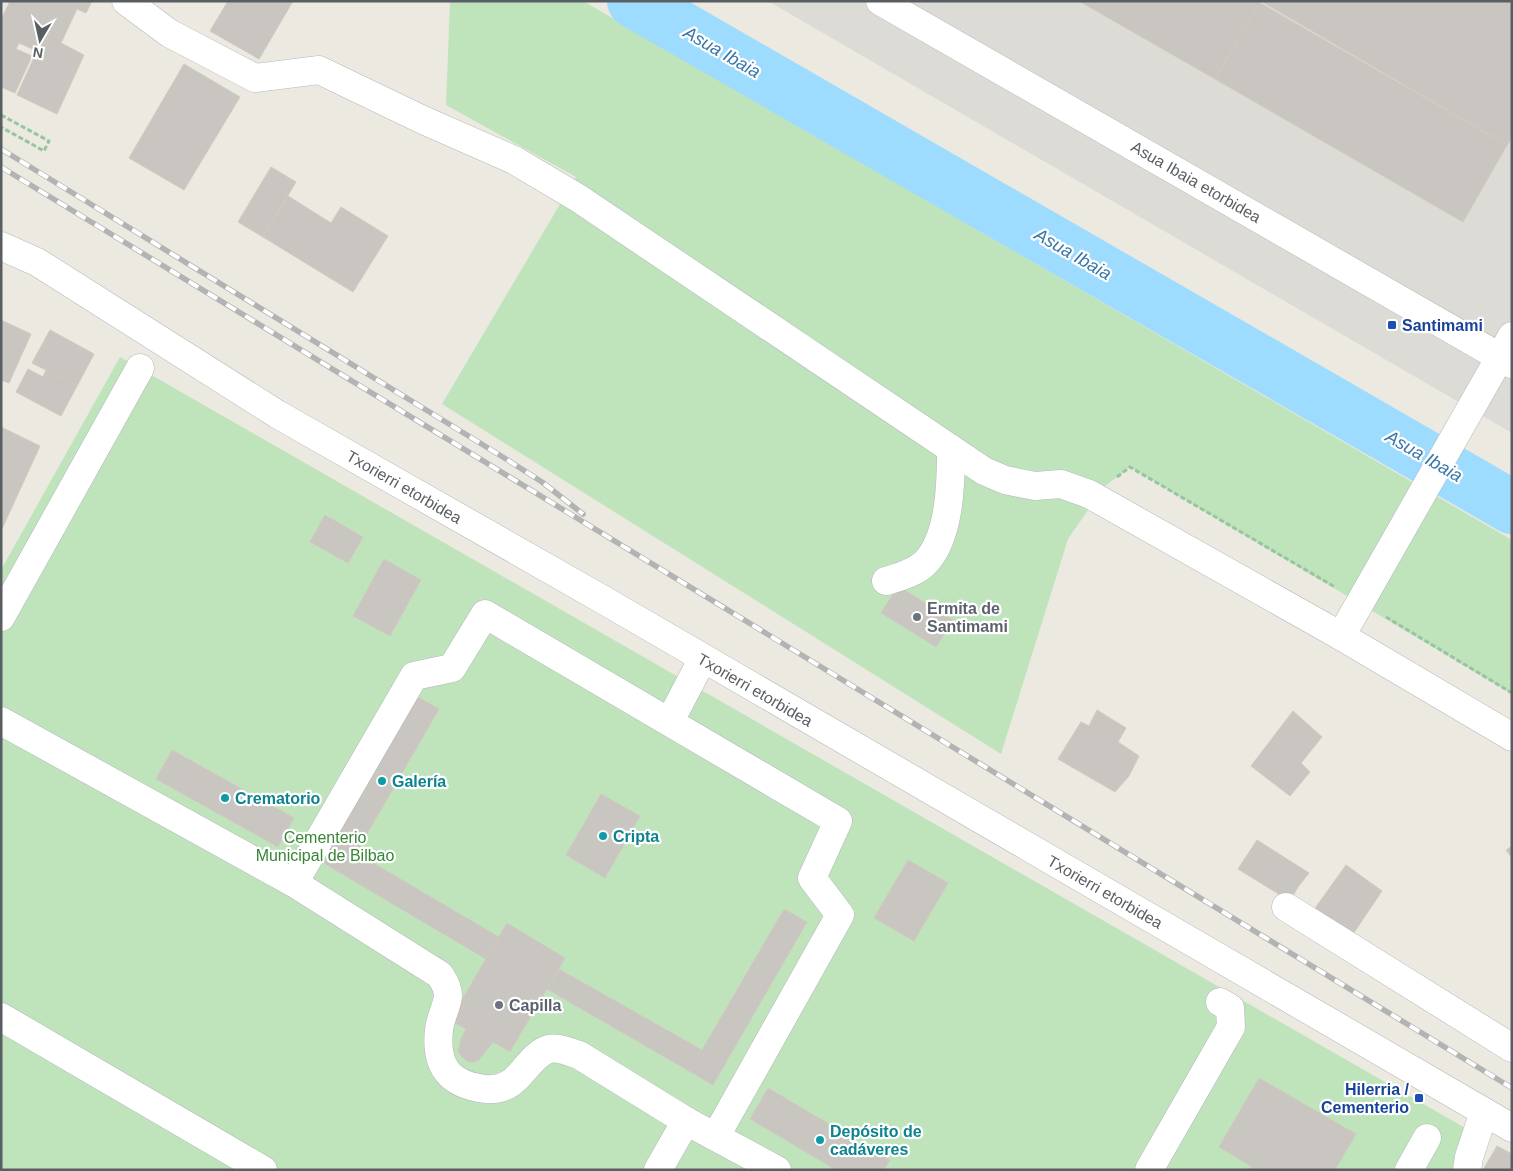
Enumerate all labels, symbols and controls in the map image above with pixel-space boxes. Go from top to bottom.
north arrow [15,15,65,65]
water label: Asua Ibaia [679,22,764,82]
text: N [32,44,44,62]
street label: Asua Ibaia etorbidea [1128,138,1264,226]
water label: Asua Ibaia [1030,224,1115,284]
place label: Santimami [1402,317,1483,334]
marker: Santimami [1386,319,1398,331]
water label: Asua Ibaia [1381,426,1466,486]
street label: Txorierri etorbidea [344,447,465,527]
place label: Ermita de Santimami [927,600,1008,635]
marker: Ermita de Santimami [911,611,923,623]
street label: Txorierri etorbidea [695,650,816,730]
place label: Galería [392,773,446,790]
marker: Galería [376,775,388,787]
place label: Crematorio [235,790,321,807]
marker: Crematorio [219,792,231,804]
place label: Cripta [613,828,659,845]
park label: Cementerio Municipal de Bilbao [256,829,394,864]
marker: Cripta [597,830,609,842]
street label: Txorierri etorbidea [1045,852,1166,932]
place label: Capilla [509,997,562,1014]
marker: Capilla [493,999,505,1011]
place label: Hilerria / Cementerio [1321,1081,1410,1116]
marker: Hilerria / Cementerio [1413,1092,1425,1104]
place label: Depósito de cadáveres [830,1123,922,1158]
marker: Depósito de cadáveres [814,1134,826,1146]

